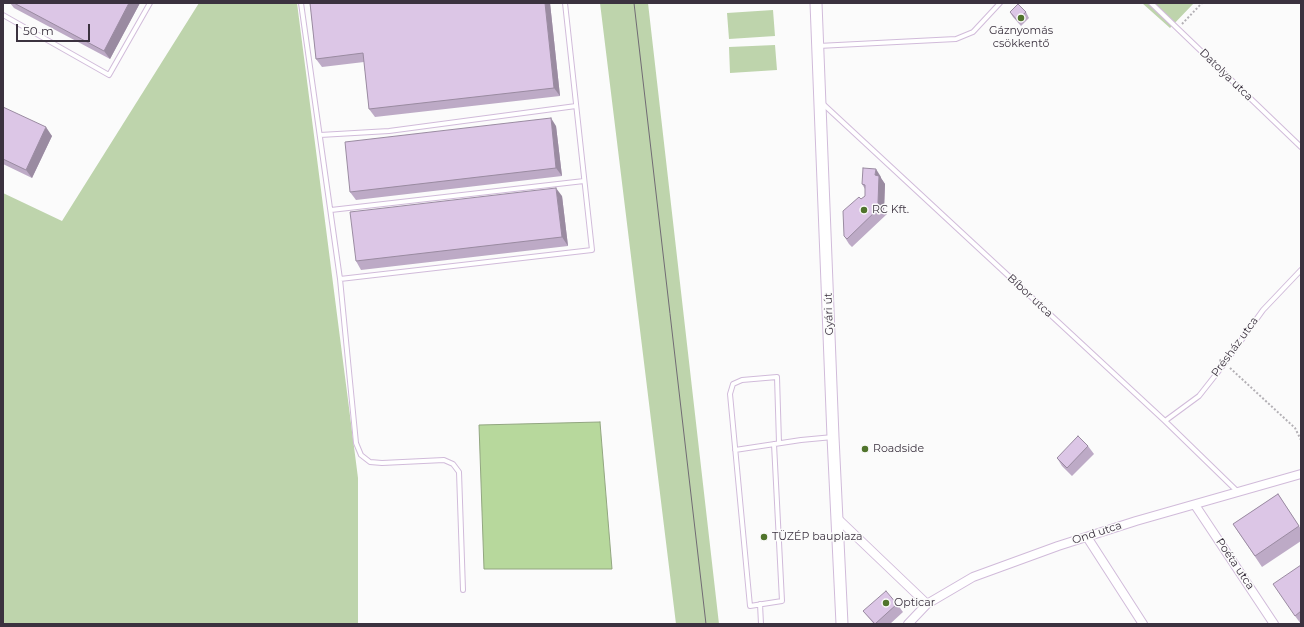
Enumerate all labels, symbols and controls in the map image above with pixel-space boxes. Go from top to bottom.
marker: Gáznyomás csökkentő [1016,13,1026,23]
scale bar [18,16,92,42]
text: 50 m [23,23,54,38]
place label: Gáznyomás csökkentő [989,24,1053,50]
street label: Datolya utca [1197,46,1255,104]
place label: RC Kft. [872,203,909,217]
marker: RC Kft. [859,205,869,215]
street label: Bíbor utca [1005,272,1055,320]
street label: Gyári út [822,292,836,336]
street label: Présház utca [1209,315,1261,379]
place label: Roadside [873,442,924,456]
marker: Roadside [860,444,870,454]
street label: Ond utca [1071,519,1123,547]
place label: TÜZÉP bauplaza [772,530,862,544]
marker: TÜZÉP bauplaza [759,532,769,542]
street label: Poéta utca [1213,536,1257,592]
place label: Opticar [894,596,935,610]
marker: Opticar [881,598,891,608]

